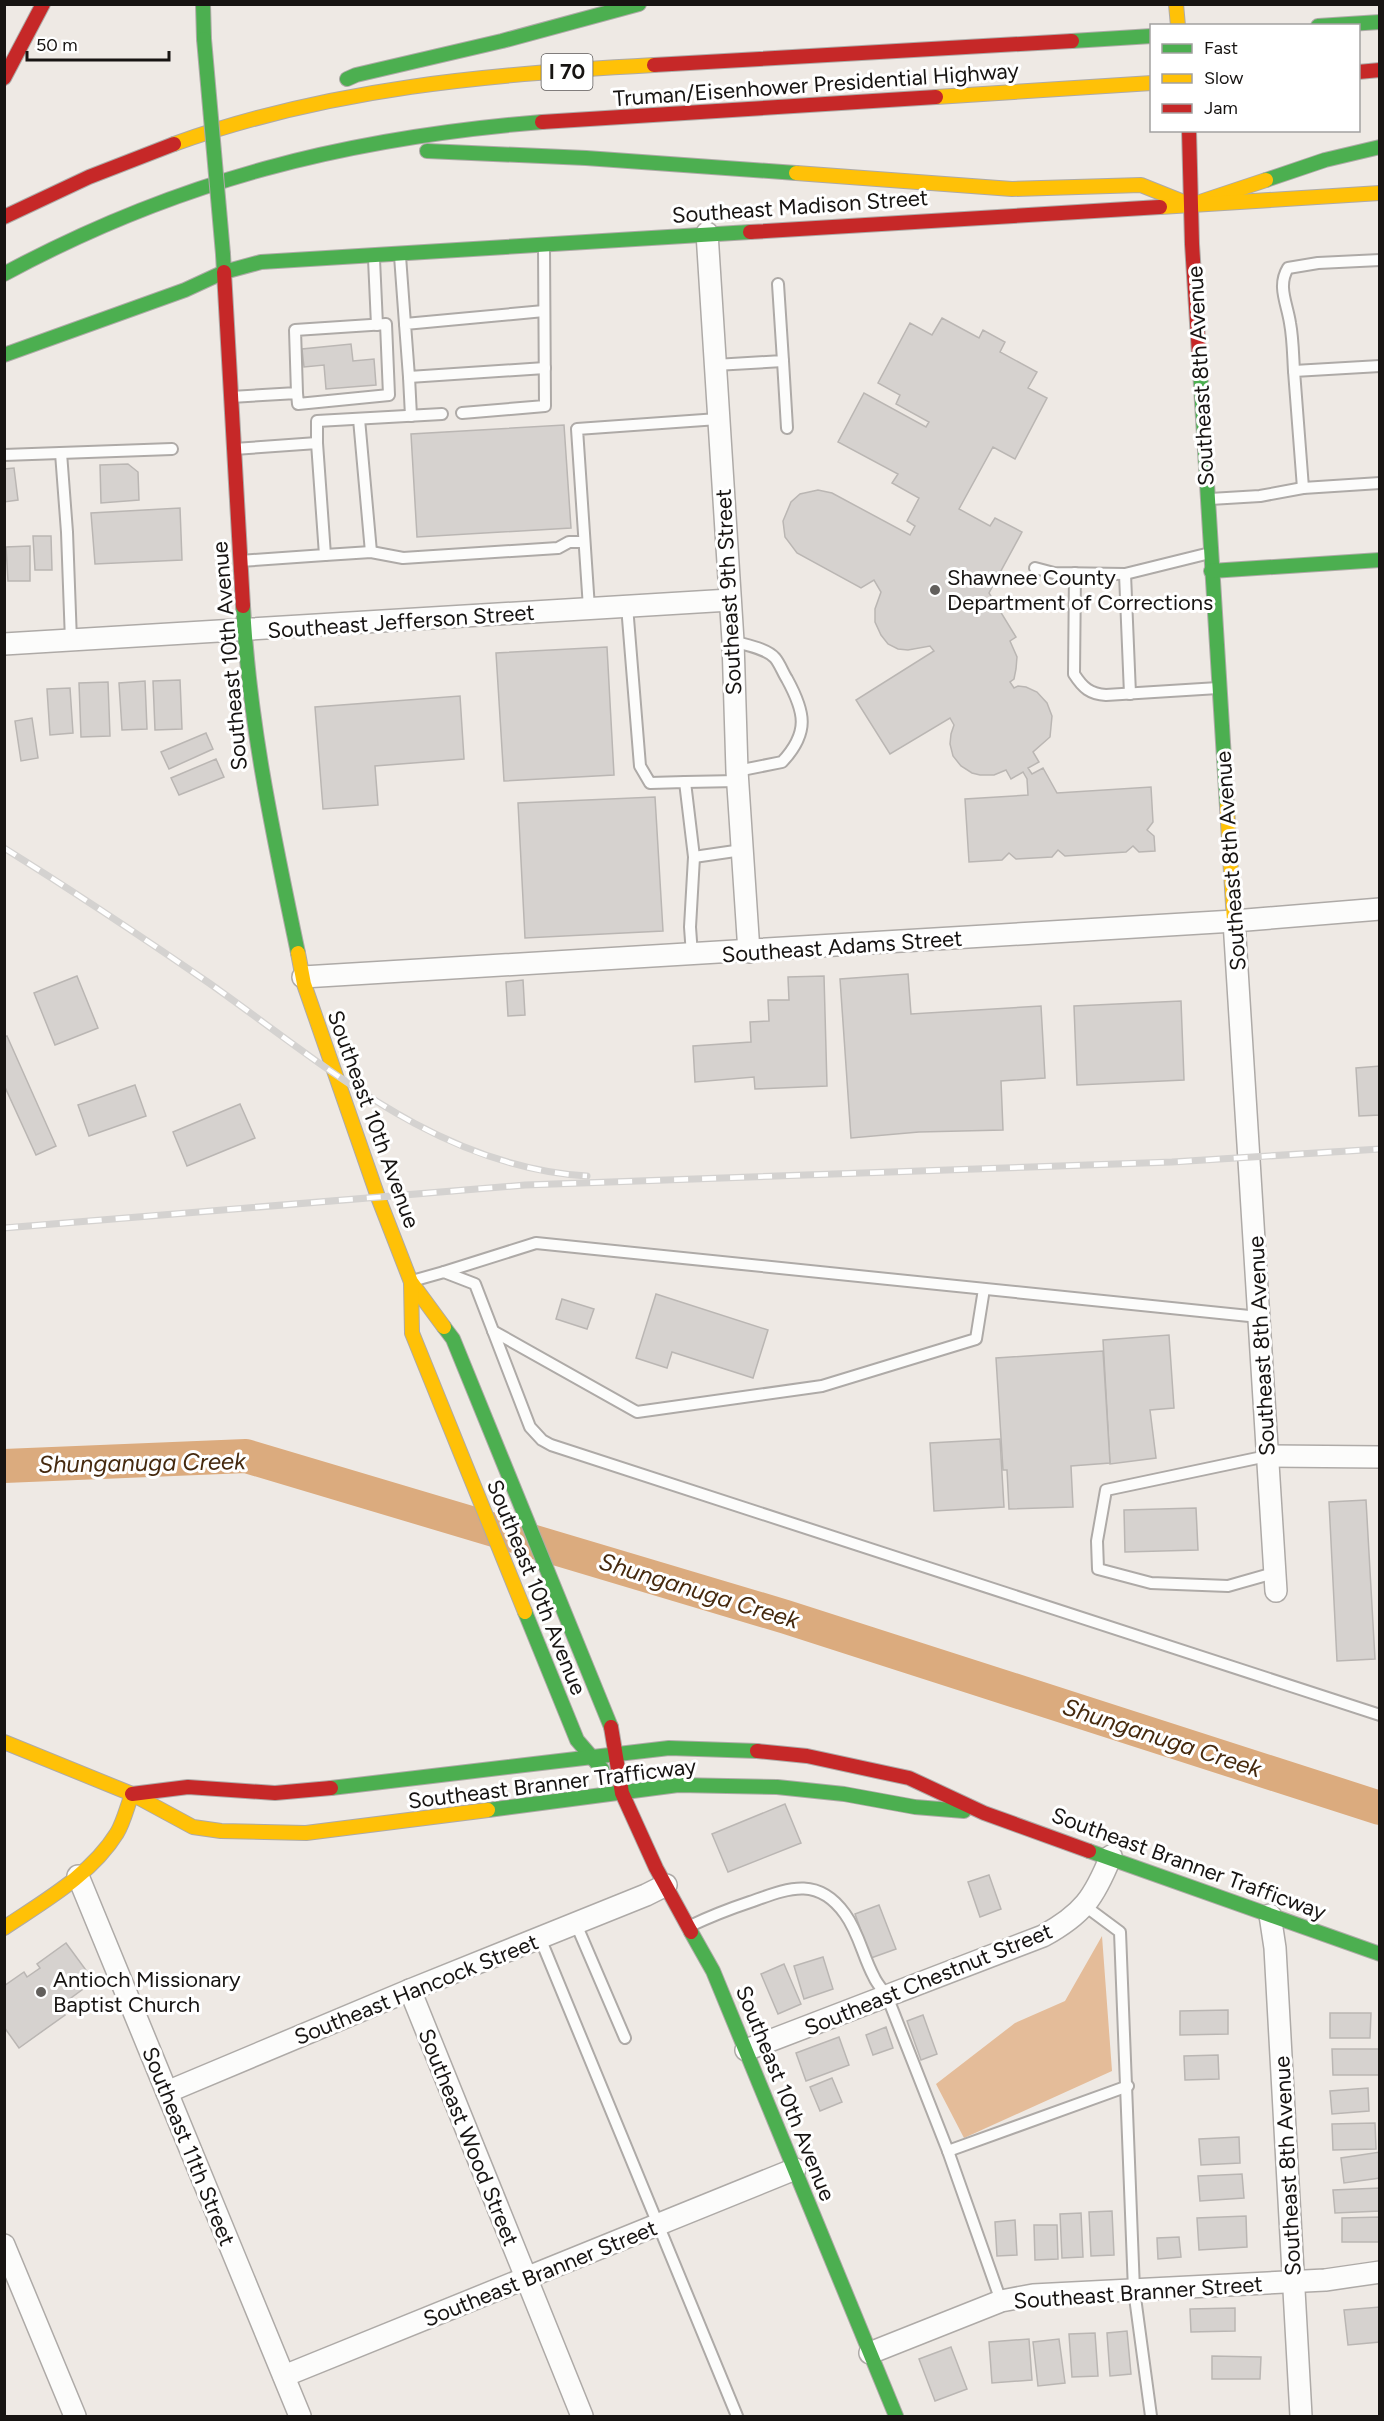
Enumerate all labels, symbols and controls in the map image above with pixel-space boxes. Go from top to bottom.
scale bar [27,24,170,62]
legend [1150,24,1360,132]
text: 50 m [36,34,78,56]
text: Fast [1204,37,1238,59]
road number: I 70 [542,54,592,90]
street label: Truman/Eisenhower Presidential Highway [612,57,1020,112]
text: Slow [1204,67,1243,89]
text: Jam [1204,97,1238,119]
street label: Southeast Madison Street [671,184,929,229]
street label: Southeast 8th Avenue [1181,265,1220,487]
street label: Southeast 9th Street [710,488,747,696]
street label: Southeast 10th Avenue [206,540,253,772]
place label: Shawnee County Department of Corrections [947,564,1213,616]
marker: Shawnee County Department of Corrections [928,583,942,597]
street label: Southeast Jefferson Street [267,599,535,644]
street label: Southeast 8th Avenue [1209,750,1252,972]
street label: Southeast Adams Street [721,925,963,968]
street label: Southeast 10th Avenue [322,1006,426,1232]
street label: Southeast 8th Avenue [1242,1235,1281,1457]
water label: Shunganuga Creek [38,1446,247,1479]
street label: Southeast 10th Avenue [481,1476,592,1699]
water label: Shunganuga Creek [596,1546,804,1635]
water label: Shunganuga Creek [1059,1692,1267,1784]
street label: Southeast Branner Trafficway [406,1752,698,1815]
street label: Southeast Branner Trafficway [1048,1801,1330,1926]
street label: Southeast Chestnut Street [800,1917,1056,2042]
street label: Southeast Hancock Street [290,1928,542,2051]
place label: Antioch Missionary Baptist Church [53,1966,241,2018]
street label: Southeast 10th Avenue [730,1982,841,2205]
marker: Antioch Missionary Baptist Church [34,1985,48,1999]
street label: Southeast Wood Street [413,2025,525,2250]
street label: Southeast 11th Street [136,2043,241,2250]
street label: Southeast 8th Avenue [1268,2055,1307,2277]
street label: Southeast Branner Street [419,2214,661,2333]
street label: Southeast Branner Street [1013,2270,1263,2315]

